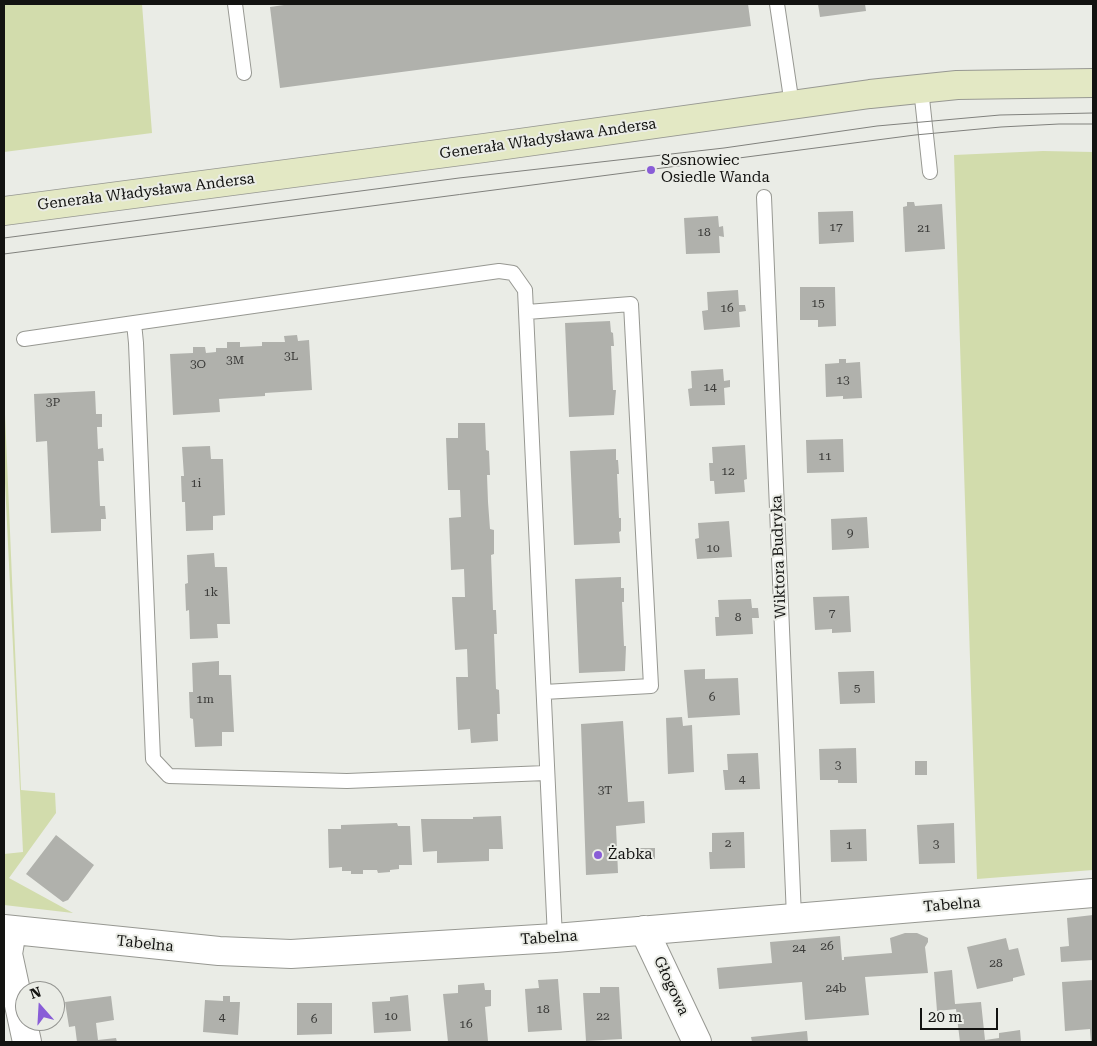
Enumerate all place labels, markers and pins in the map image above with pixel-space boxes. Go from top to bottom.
place label: Sosnowiec Osiedle Wanda [661,152,770,187]
marker: Sosnowiec Osiedle Wanda [645,164,657,176]
place label: Żabka [608,846,652,864]
marker: Żabka [592,849,604,861]

